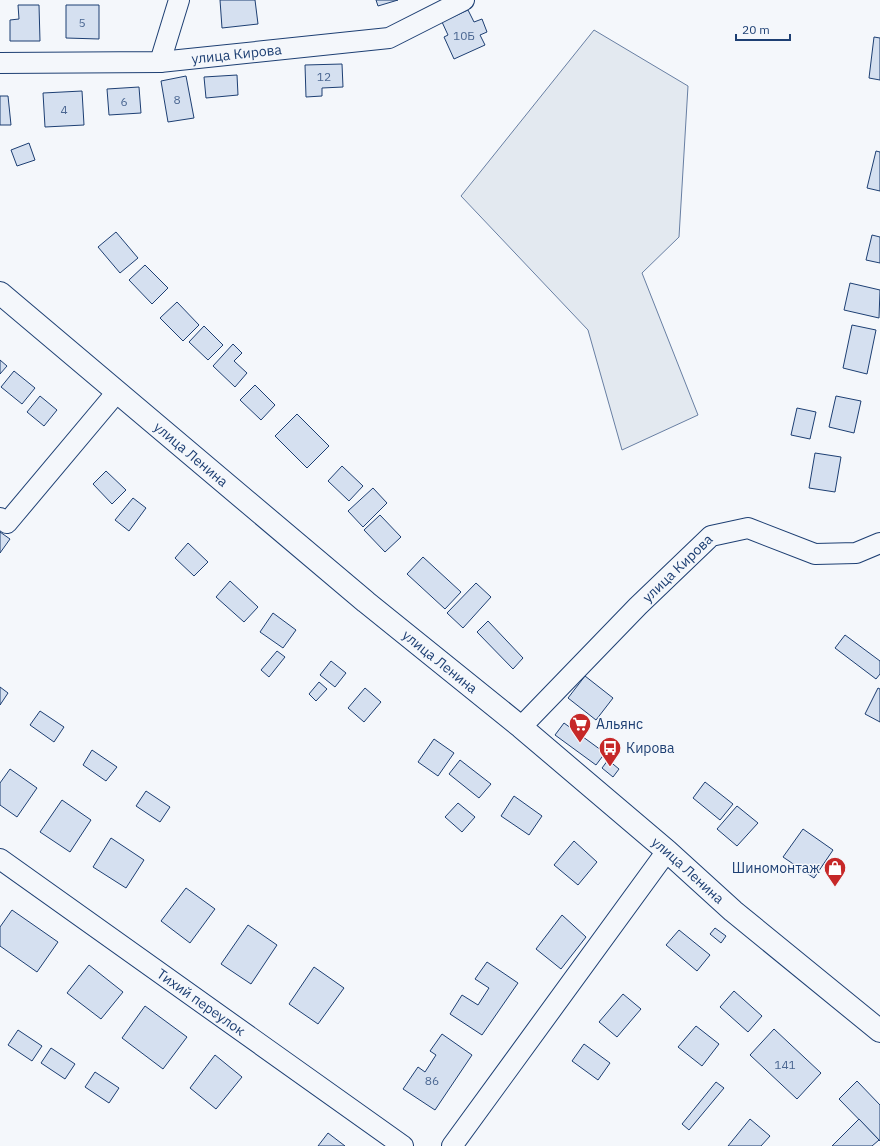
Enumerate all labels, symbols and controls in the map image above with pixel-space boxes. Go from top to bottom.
house number: 5 [78,15,86,30]
scale bar [736,16,790,42]
text: 20 m [742,22,770,37]
house number: 10Б [453,28,475,43]
street label: улица Кирова [191,40,283,68]
house number: 12 [317,69,331,84]
house number: 8 [173,92,181,107]
house number: 6 [120,94,128,109]
house number: 4 [60,102,68,117]
street label: улица Ленина [150,418,232,491]
street label: улица Кирова [639,530,717,606]
street label: улица Ленина [399,626,482,698]
supermarket icon: Альянс [567,711,593,744]
place label: Альянс [596,715,643,733]
bus stop icon: Кирова [597,735,623,768]
place label: Кирова [626,739,675,757]
street label: улица Ленина [648,833,728,908]
shop icon: Шиномонтаж [822,855,848,888]
place label: Шиномонтаж [732,859,820,877]
street label: Тихий переулок [154,965,249,1040]
house number: 141 [774,1057,796,1072]
house number: 86 [425,1073,439,1088]

